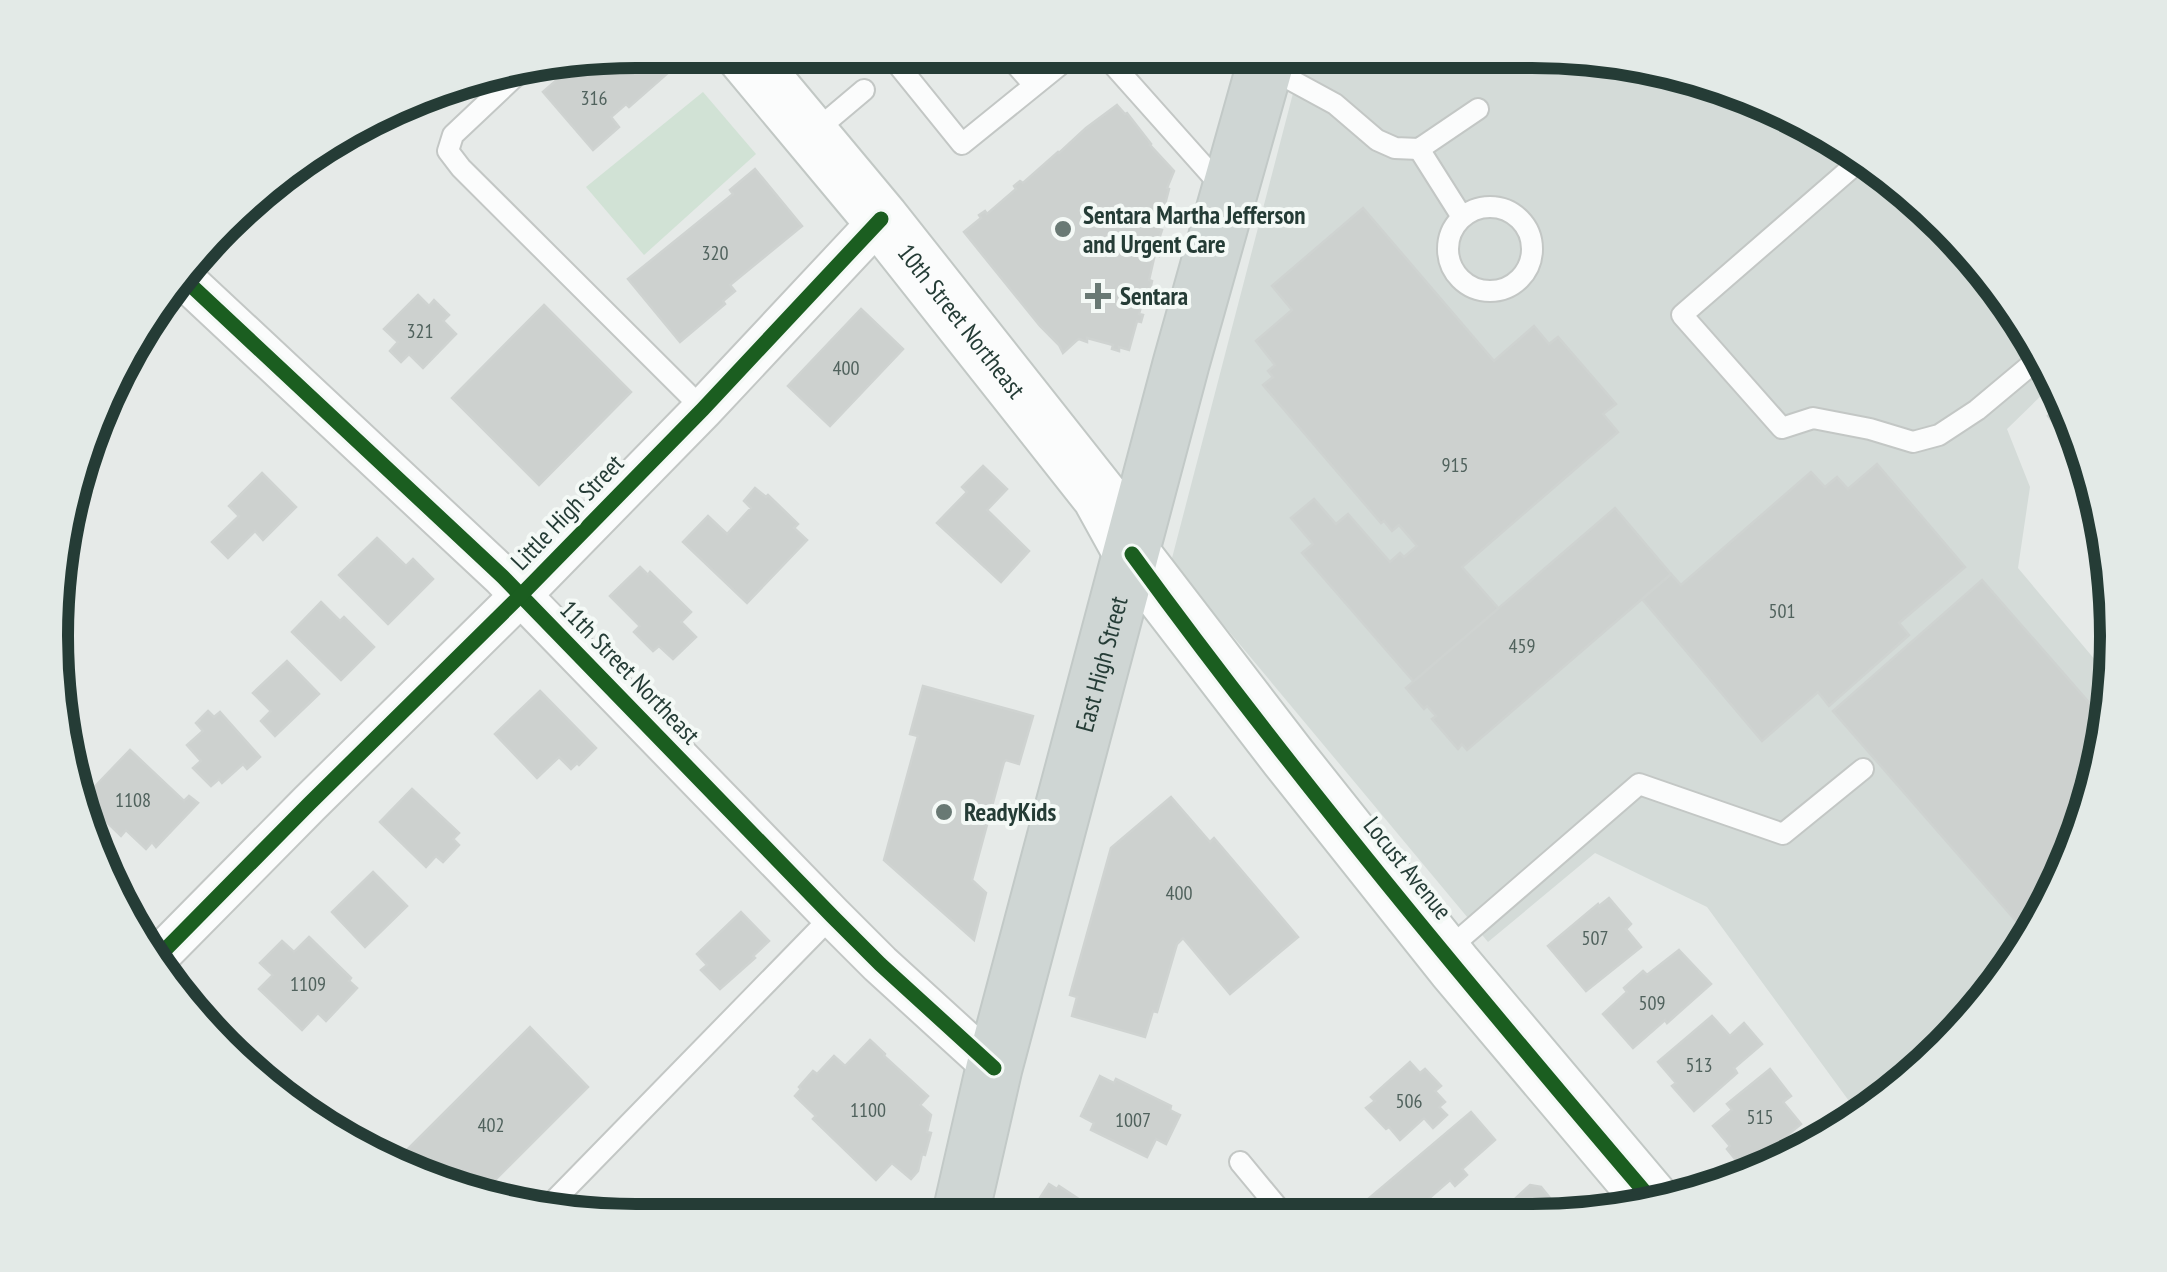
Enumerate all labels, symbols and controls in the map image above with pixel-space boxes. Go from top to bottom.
house number: 316 [581,85,608,111]
place label: Sentara Martha Jefferson and Urgent Care [1083,199,1306,260]
marker: Sentara Martha Jefferson and Urgent Care [1052,218,1074,240]
street label: 10th Street Northeast [891,237,1033,405]
house number: 320 [702,240,729,266]
place label: Sentara [1120,280,1188,312]
marker: Sentara [1085,283,1111,309]
house number: 321 [407,318,434,344]
house number: 400 [833,355,860,381]
street label: Little High Street [504,447,630,577]
house number: 915 [1442,452,1469,478]
street label: East High Street [1068,592,1135,735]
street label: 11th Street Northeast [553,593,707,751]
house number: 501 [1769,598,1796,624]
house number: 459 [1509,633,1536,659]
house number: 1108 [115,787,151,813]
place label: ReadyKids [964,796,1056,828]
marker: ReadyKids [933,801,955,823]
street label: Locust Avenue [1357,810,1459,926]
house number: 400 [1166,880,1193,906]
house number: 507 [1582,925,1609,951]
house number: 1109 [290,971,326,997]
house number: 509 [1639,990,1666,1016]
house number: 513 [1686,1052,1713,1078]
house number: 506 [1396,1088,1423,1114]
house number: 1100 [850,1097,886,1123]
house number: 515 [1747,1104,1774,1130]
house number: 1007 [1115,1107,1151,1133]
house number: 402 [478,1112,505,1138]

